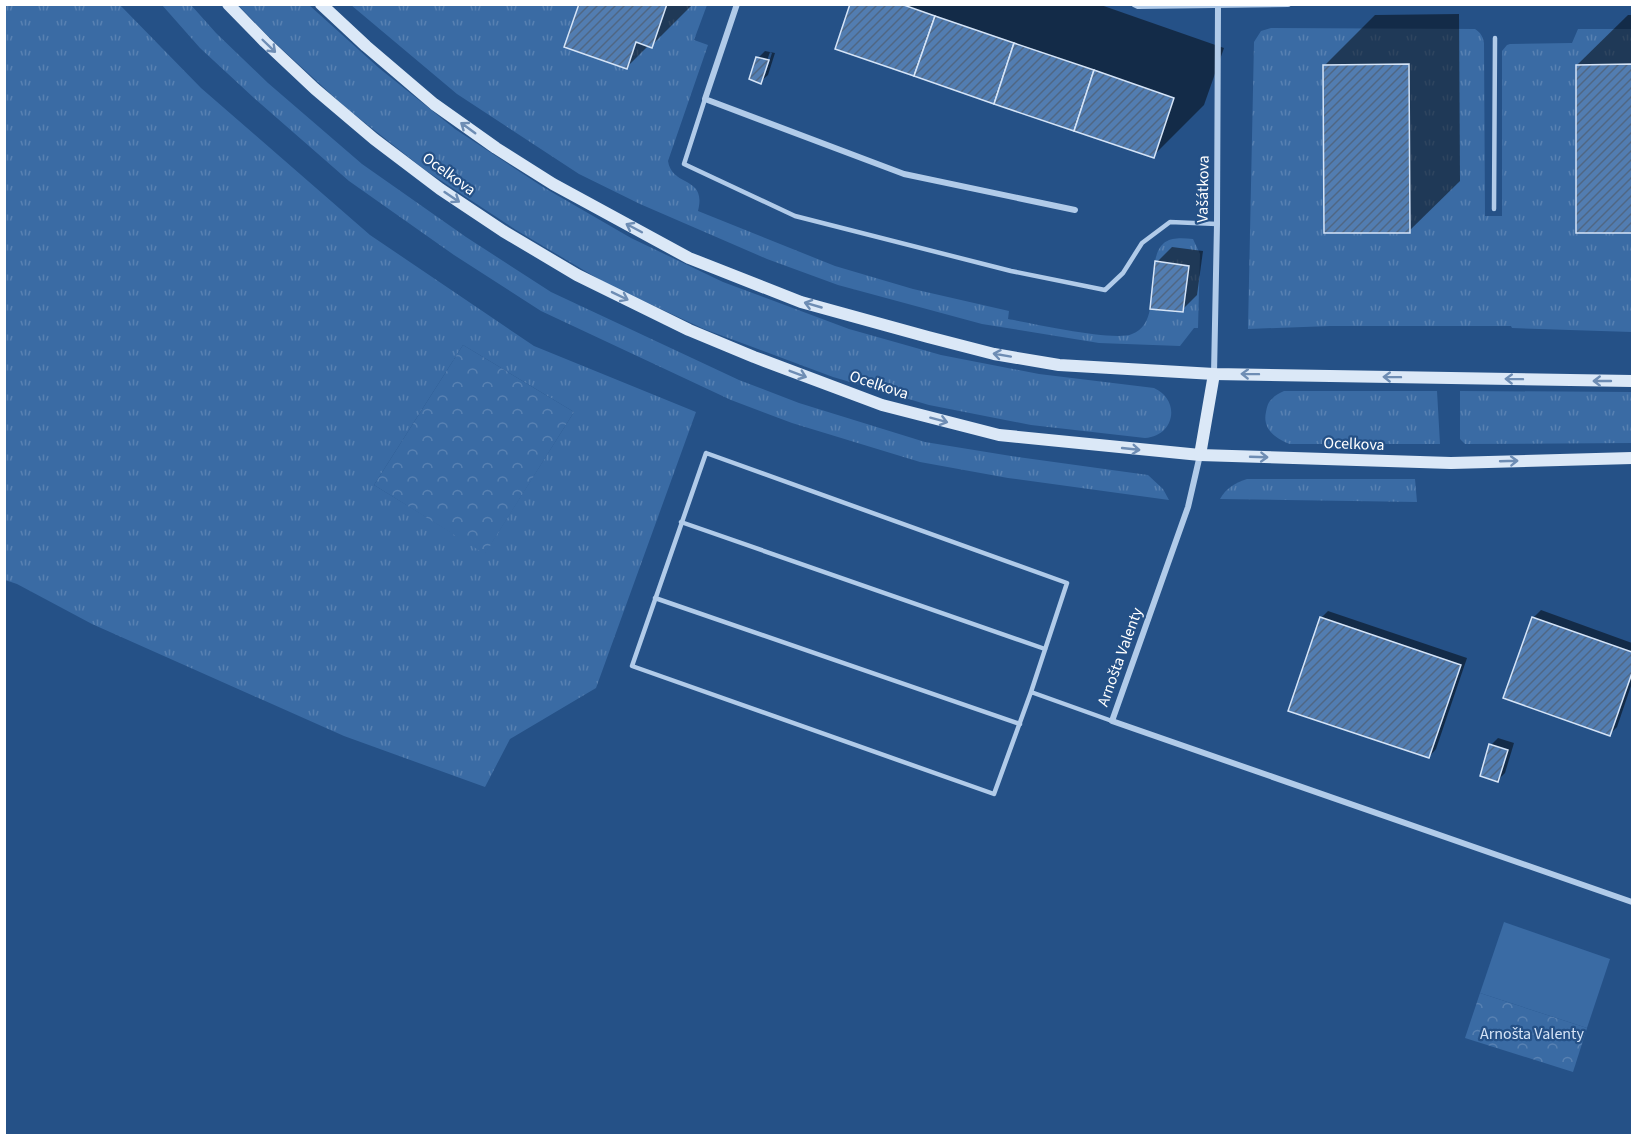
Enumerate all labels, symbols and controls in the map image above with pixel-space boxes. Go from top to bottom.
one-way arrow [262,39,277,54]
one-way arrow [460,122,476,134]
street label: Ocelkova [418,147,480,201]
street label: Vašátkova [1191,155,1215,223]
one-way arrow [443,191,460,203]
one-way arrow [626,222,644,233]
one-way arrow [610,291,628,302]
one-way arrow [804,299,823,310]
one-way arrow [992,349,1012,360]
street label: Ocelkova [847,365,911,405]
one-way arrow [1240,368,1260,380]
one-way arrow [788,369,807,380]
one-way arrow [1383,371,1403,382]
one-way arrow [1504,374,1524,385]
one-way arrow [1593,375,1613,387]
one-way arrow [929,414,948,426]
street label: Ocelkova [1323,432,1385,456]
one-way arrow [1121,444,1141,455]
one-way arrow [1248,452,1268,463]
one-way arrow [1499,455,1519,467]
street label: Arnošta Valenty [1092,604,1148,710]
park label: Arnošta Valenty [1480,1023,1584,1045]

